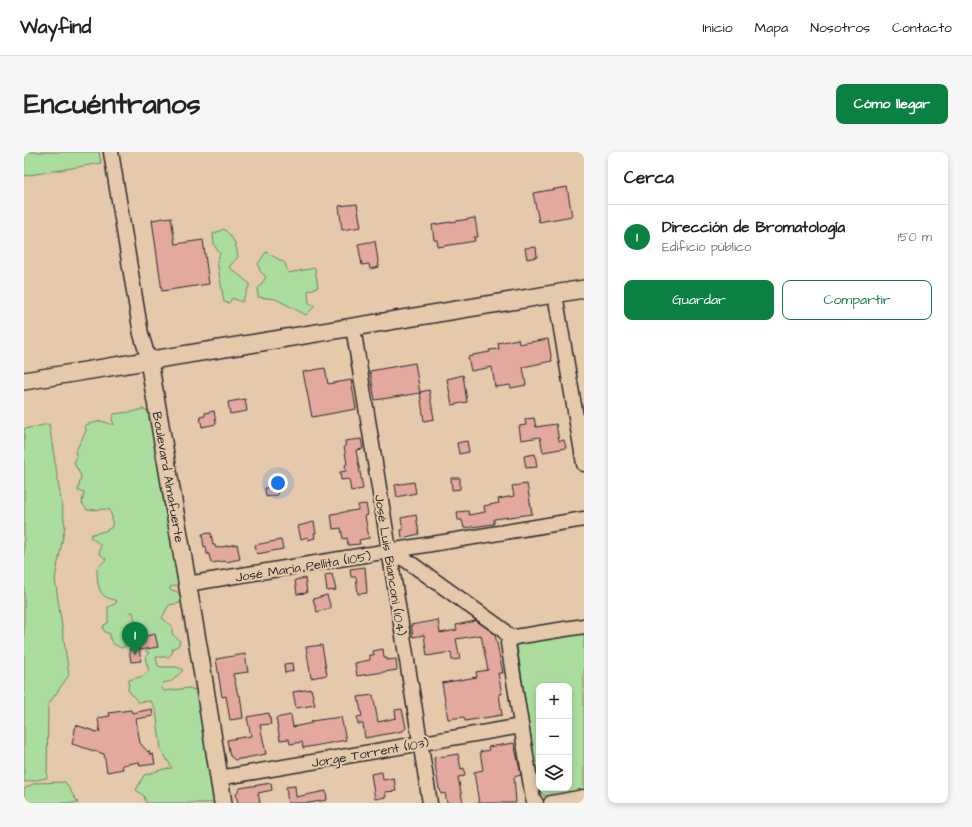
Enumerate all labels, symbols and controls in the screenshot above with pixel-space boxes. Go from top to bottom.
text: Wayfind [20,14,91,41]
text: Inicio [702,18,733,38]
text: Mapa [755,18,788,38]
text: Nosotros [810,18,870,38]
text: Contacto [892,18,952,38]
button: Cómo llegar [836,84,948,124]
text: Encuéntranos [24,85,200,124]
text: Cerca [624,166,674,190]
text: Dirección de Bromatología [662,217,845,238]
text: 1 [636,228,638,246]
text: 150 m [898,228,932,246]
text: Edificio público [662,238,751,256]
button: Guardar [624,280,774,320]
button: Compartir [782,280,932,320]
street label: Boulevard Almafuerte [148,410,188,544]
your location [268,473,288,493]
street label: José Luis Bianconi (104) [370,493,410,638]
street label: José María Pellita (105) [234,547,373,587]
pin: 1 [122,622,148,655]
map controls [536,683,572,791]
button: + [536,683,572,719]
button: − [536,719,572,755]
street label: Jorge Torrent (103) [310,734,431,773]
button: layers [536,755,572,791]

